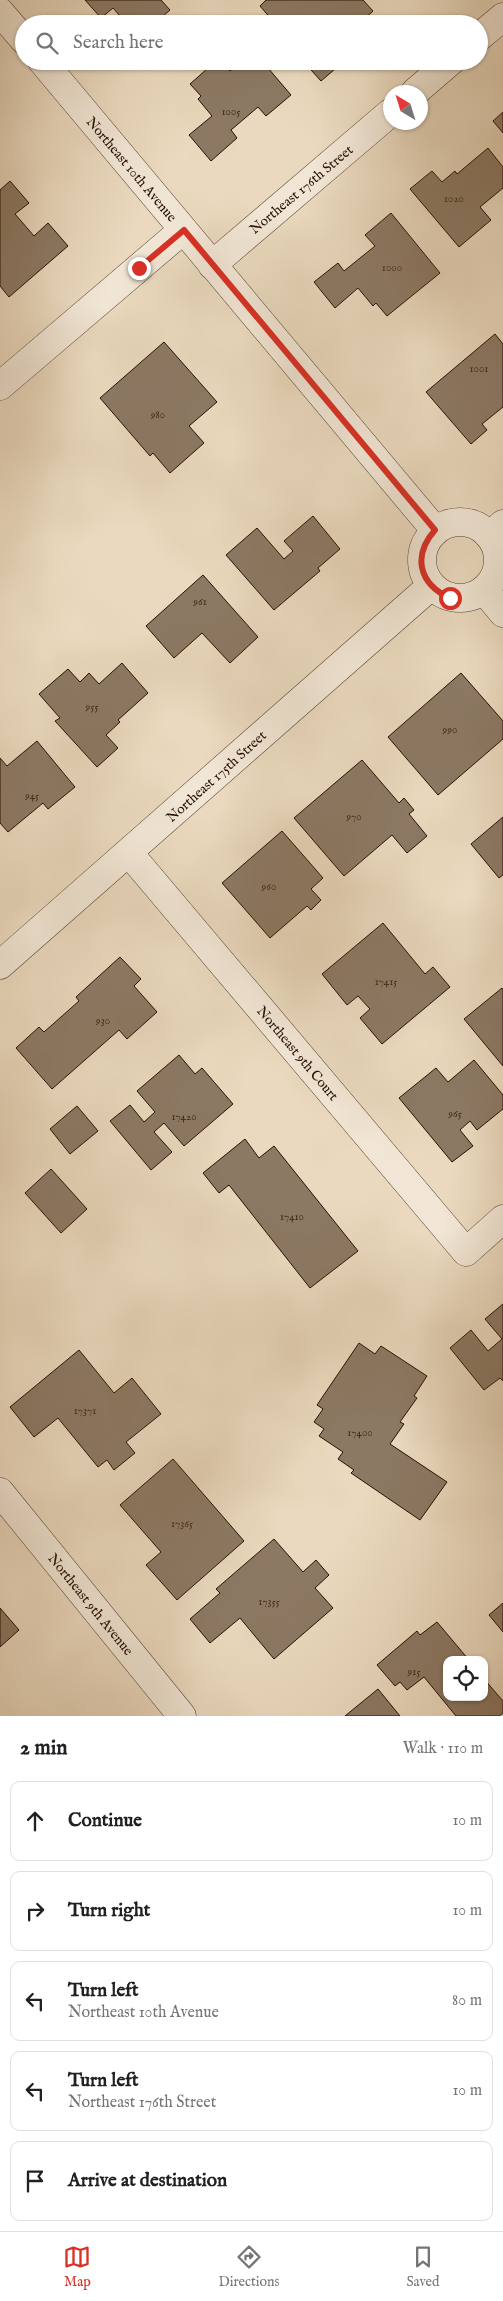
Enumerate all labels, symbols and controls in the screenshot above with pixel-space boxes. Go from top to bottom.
search box [15,15,488,70]
icon: search [33,29,61,57]
text: Search here [73,31,164,55]
north arrow [383,85,428,130]
house number: 1005 [222,105,240,119]
street label: Northeast 10th Avenue [82,113,181,226]
street label: Northeast 176th Street [246,141,357,238]
house number: 1020 [444,192,464,206]
route end [128,257,151,280]
house number: 1000 [382,261,402,275]
house number: 1001 [470,362,488,376]
house number: 980 [150,408,165,422]
route start [439,587,462,610]
house number: 961 [192,595,207,609]
house number: 955 [85,700,98,714]
house number: 990 [441,723,458,737]
street label: Northeast 175th Street [163,727,271,827]
house number: 945 [24,789,39,803]
house number: 970 [345,810,362,824]
house number: 960 [261,880,276,894]
house number: 17415 [375,975,397,989]
street label: Northeast 9th Court [252,1003,342,1105]
house number: 930 [95,1014,110,1028]
house number: 965 [447,1107,462,1121]
house number: 17420 [171,1110,197,1124]
house number: 17410 [280,1210,304,1224]
house number: 17371 [74,1404,96,1418]
house number: 17400 [347,1426,373,1440]
house number: 17365 [171,1517,193,1531]
street label: Northeast 9th Avenue [44,1550,137,1660]
house number: 17355 [258,1595,280,1609]
map controls [443,1656,488,1701]
button: locate [443,1656,488,1701]
house number: 915 [407,1665,420,1679]
text: 2 min [20,1735,67,1762]
text: Walk · 110 m [403,1739,483,1759]
icon: ahead [21,1807,49,1835]
text: Continue [68,1809,142,1833]
text: 10 m [452,1811,482,1831]
icon: right [21,1897,49,1925]
text: Turn right [68,1899,150,1923]
text: 10 m [452,1901,482,1921]
text: Turn left [68,1979,139,2003]
icon: left [21,1987,49,2015]
text: 80 m [452,1991,482,2011]
text: Northeast 10th Avenue [68,2003,219,2023]
text: Turn left [68,2069,139,2093]
icon: left [21,2077,49,2105]
text: 10 m [452,2081,482,2101]
text: Northeast 176th Street [68,2093,216,2113]
icon: arrive [21,2167,49,2195]
text: Arrive at destination [68,2169,227,2193]
tab: Map [63,2243,91,2291]
tab: Directions [218,2243,279,2291]
tab: Saved [406,2243,439,2291]

